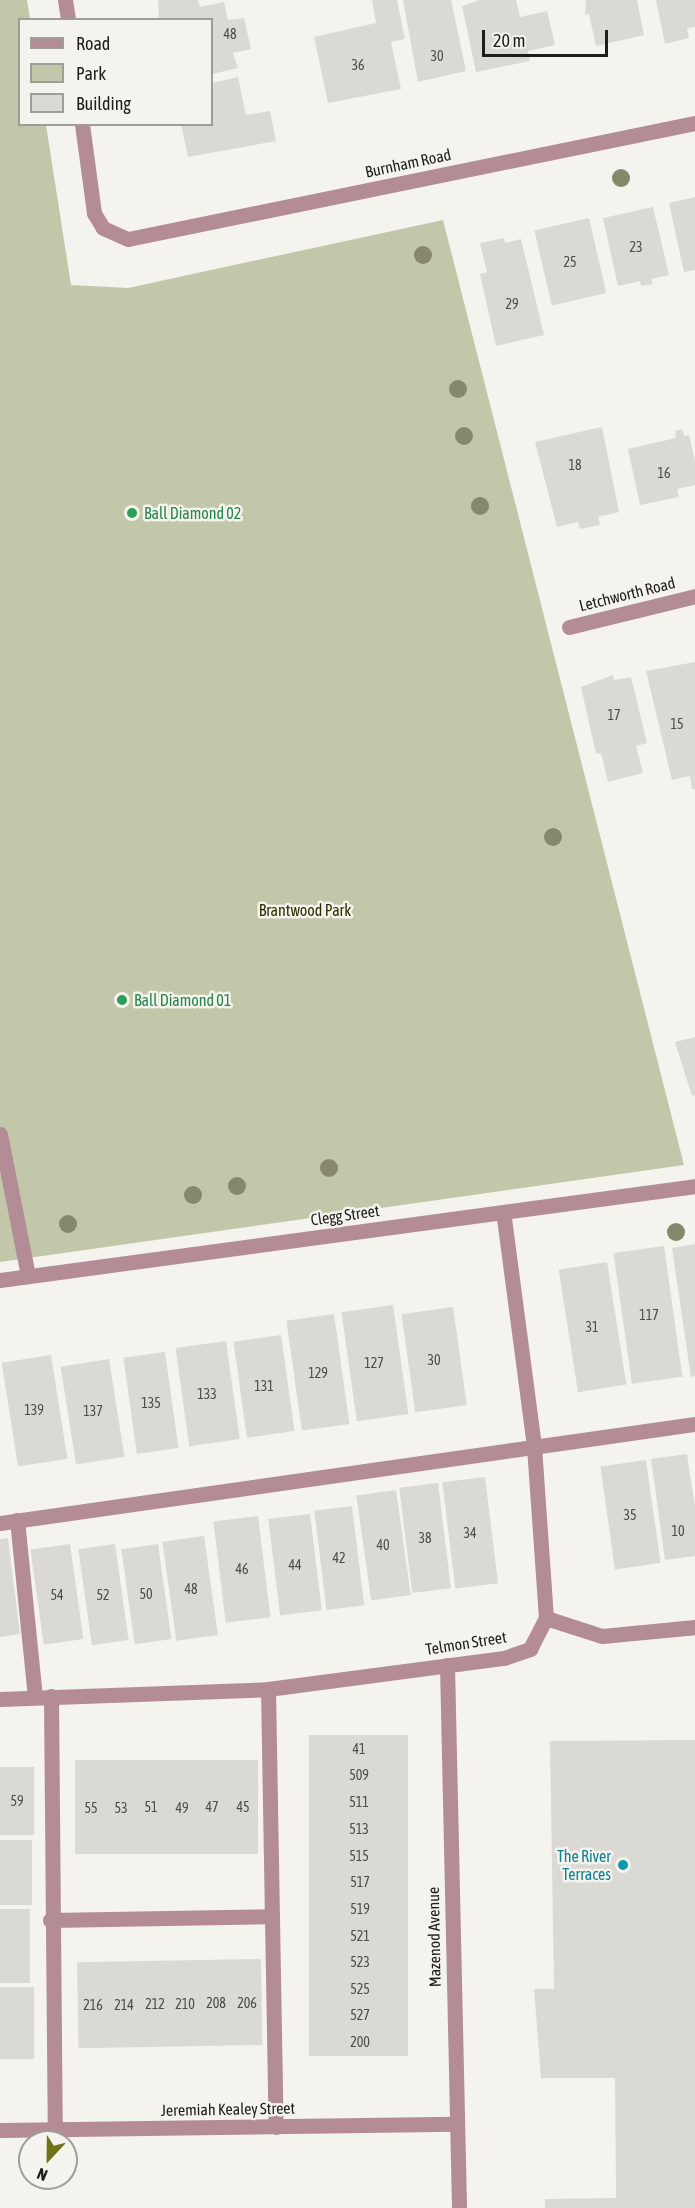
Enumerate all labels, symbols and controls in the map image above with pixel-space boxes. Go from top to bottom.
legend [18,18,213,126]
scale bar [485,18,611,56]
house number: 48 [223,26,237,42]
text: 20 m [493,30,525,51]
text: Road [76,33,110,54]
house number: 30 [430,48,444,64]
house number: 36 [351,57,365,73]
text: Park [76,63,106,84]
text: Building [76,93,131,114]
street label: Burnham Road [363,145,453,181]
house number: 23 [629,239,643,255]
house number: 25 [563,254,577,270]
house number: 29 [505,296,519,312]
house number: 18 [568,457,582,473]
house number: 16 [657,465,671,481]
place label: Ball Diamond 02 [144,503,241,523]
marker: Ball Diamond 02 [125,506,139,520]
street label: Letchworth Road [577,573,677,615]
house number: 17 [607,707,621,723]
house number: 15 [670,716,684,732]
park label: Brantwood Park [259,900,351,920]
place label: Ball Diamond 01 [134,990,231,1010]
marker: Ball Diamond 01 [115,993,129,1007]
street label: Clegg Street [309,1201,381,1229]
house number: 117 [639,1307,659,1323]
house number: 31 [585,1319,599,1335]
house number: 30 [427,1352,441,1368]
house number: 127 [364,1355,384,1371]
house number: 129 [308,1365,328,1381]
house number: 131 [254,1378,274,1394]
house number: 133 [197,1386,217,1402]
house number: 135 [141,1395,161,1411]
house number: 139 [24,1402,44,1418]
house number: 137 [83,1403,103,1419]
house number: 35 [623,1507,637,1523]
house number: 10 [671,1523,685,1539]
house number: 34 [463,1525,477,1541]
house number: 38 [418,1530,432,1546]
house number: 40 [376,1537,390,1553]
house number: 42 [332,1550,346,1566]
house number: 44 [288,1557,302,1573]
house number: 46 [235,1561,249,1577]
house number: 48 [184,1581,198,1597]
house number: 50 [139,1586,153,1602]
house number: 54 [50,1587,64,1603]
house number: 52 [96,1587,110,1603]
street label: Telmon Street [424,1627,508,1659]
house number: 41 [352,1741,366,1757]
house number: 509 [349,1767,369,1783]
house number: 59 [10,1793,24,1809]
house number: 511 [349,1794,369,1810]
house number: 51 [144,1799,158,1815]
house number: 47 [205,1799,219,1815]
house number: 45 [236,1799,250,1815]
house number: 55 [84,1800,98,1816]
house number: 53 [114,1800,128,1816]
house number: 49 [175,1800,189,1816]
house number: 513 [349,1821,369,1837]
place label: The River Terraces [557,1846,611,1884]
house number: 515 [349,1848,369,1864]
marker: The River Terraces [616,1858,630,1872]
house number: 517 [350,1874,370,1890]
street label: Mazenod Avenue [424,1887,444,1987]
house number: 519 [350,1901,370,1917]
house number: 521 [350,1928,370,1944]
house number: 523 [350,1954,370,1970]
house number: 525 [350,1981,370,1997]
house number: 208 [206,1995,226,2011]
house number: 206 [237,1995,257,2011]
house number: 212 [145,1996,165,2012]
house number: 210 [175,1996,195,2012]
house number: 216 [83,1997,103,2013]
house number: 214 [114,1997,134,2013]
house number: 527 [350,2007,370,2023]
house number: 200 [350,2034,370,2050]
street label: Jeremiah Kealey Street [161,2098,295,2120]
north arrow [18,2130,78,2190]
text: N [34,2165,50,2185]

